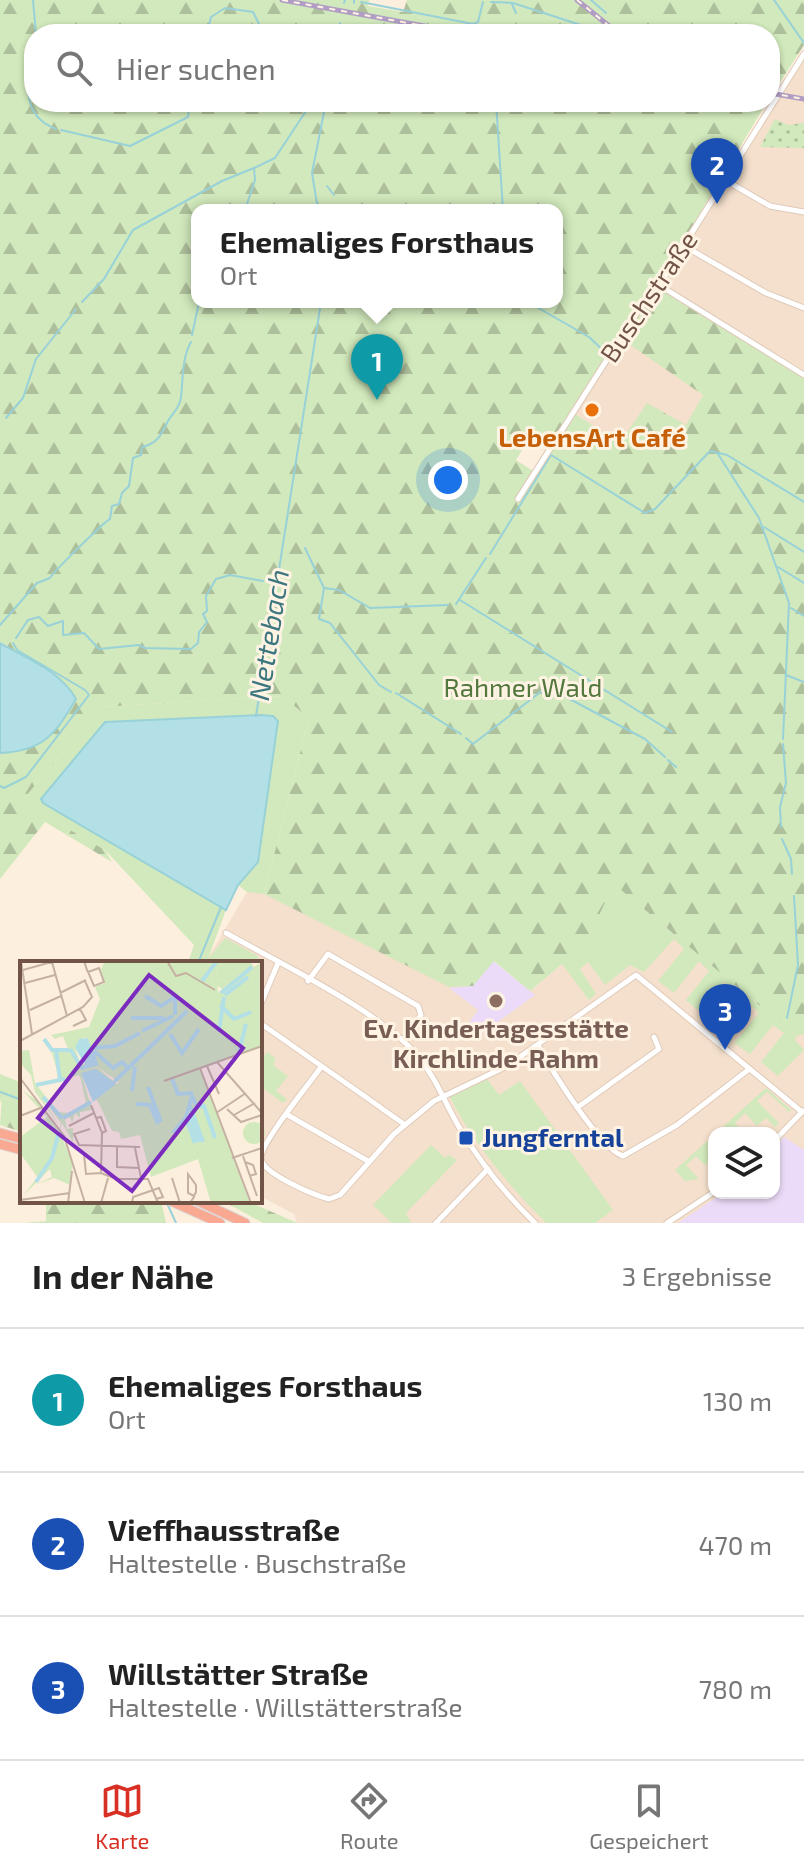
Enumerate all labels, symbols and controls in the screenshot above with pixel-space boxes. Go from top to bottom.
search box [24,24,780,112]
icon: search [52,46,96,90]
text: Hier suchen [116,50,276,86]
pin: 2 [691,138,743,204]
popup [191,204,563,308]
text: Ehemaliges Forsthaus [220,223,534,259]
street label: Buschstraße [593,225,703,368]
text: Ort [220,259,258,290]
pin: 1 [351,334,403,400]
marker: LebensArt Café [583,401,601,419]
place label: LebensArt Café [498,421,686,452]
your location [428,460,468,500]
water label: Nettebach [241,567,295,703]
park label: Rahmer Wald [444,671,602,702]
inset map [20,961,262,1203]
pin: 3 [699,984,751,1050]
marker: Ev. Kindertagesstätte Kirchlinde-Rahm [487,992,505,1010]
place label: Ev. Kindertagesstätte Kirchlinde-Rahm [363,1012,629,1073]
place label: Jungferntal [482,1121,624,1152]
map controls [708,1127,780,1199]
button: layers [708,1127,780,1199]
marker: Jungferntal [457,1129,475,1147]
text: In der Nähe [32,1255,214,1296]
text: 3 Ergebnisse [622,1260,772,1291]
text: Ehemaliges Forsthaus [108,1367,422,1403]
text: 1 [52,1385,64,1416]
text: 130 m [703,1385,772,1416]
text: Ort [108,1403,146,1434]
text: Vieffhausstraße [108,1511,340,1547]
text: 2 [50,1529,66,1560]
text: 470 m [698,1529,772,1560]
text: Haltestelle · Buschstraße [108,1547,407,1578]
text: Willstätter Straße [108,1655,369,1691]
text: 3 [51,1673,65,1704]
text: 780 m [699,1673,772,1704]
text: Haltestelle · Willstätterstraße [108,1691,462,1722]
tab: Karte [95,1779,149,1853]
tab: Route [340,1779,399,1853]
tab: Gespeichert [589,1779,709,1853]

